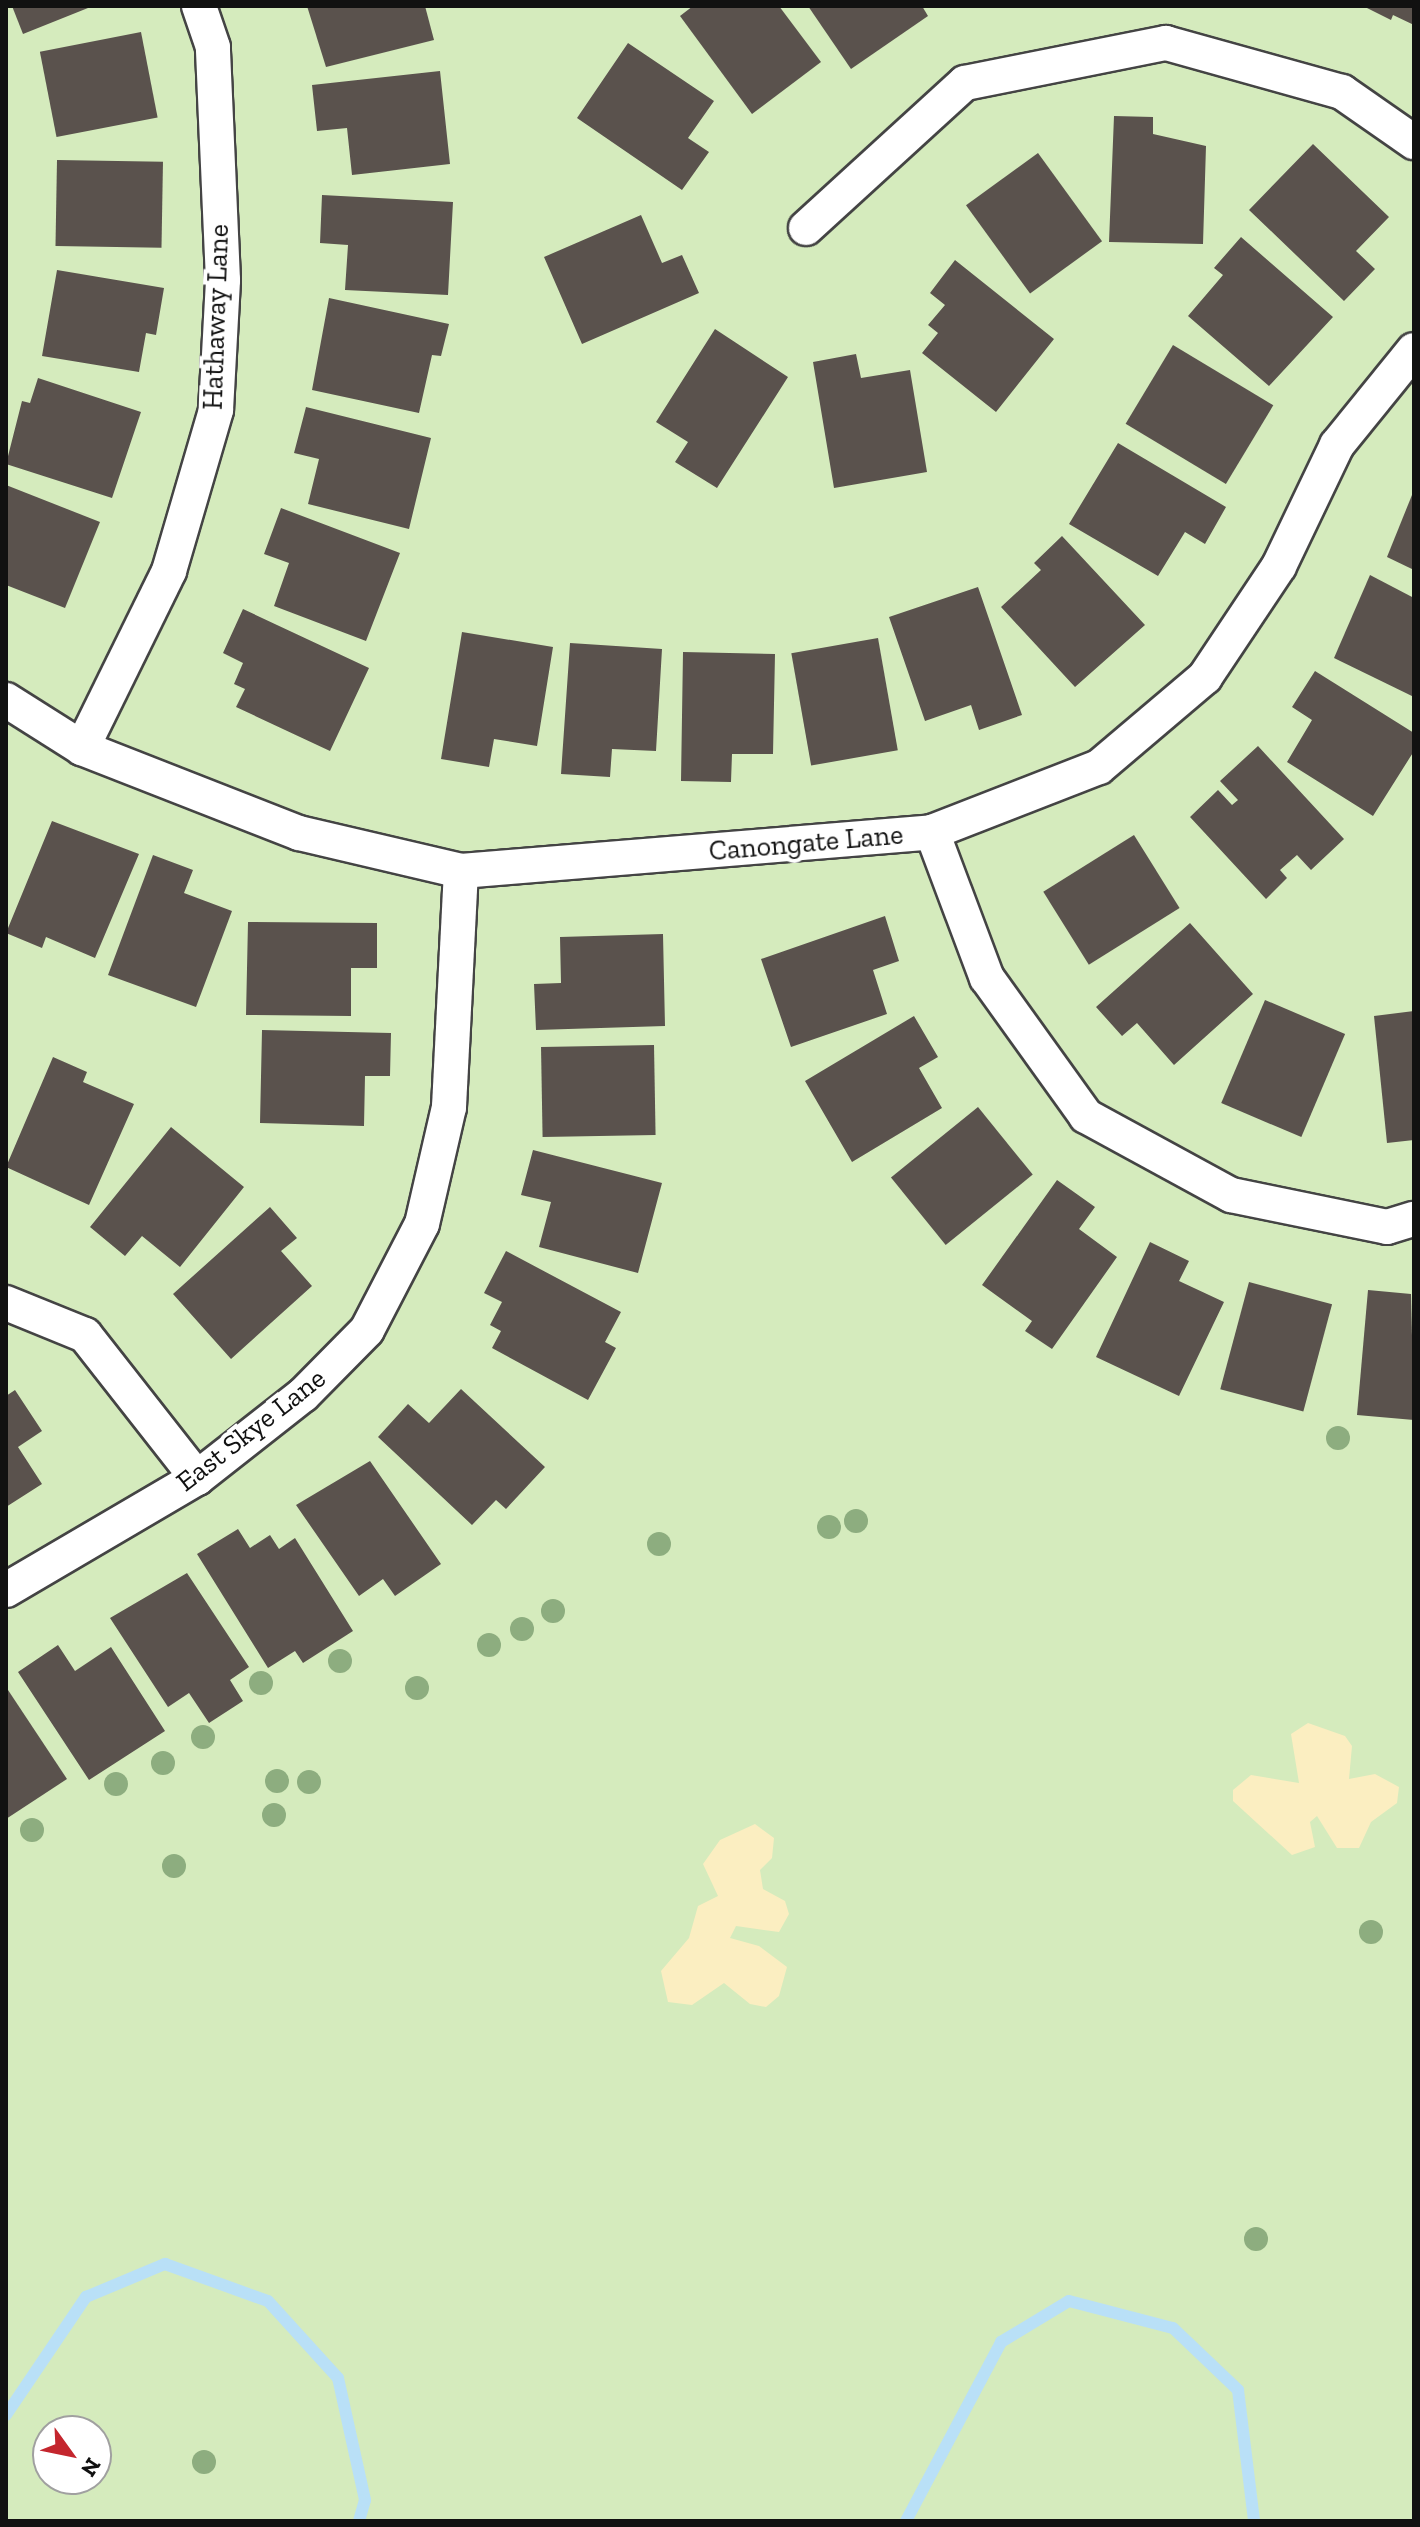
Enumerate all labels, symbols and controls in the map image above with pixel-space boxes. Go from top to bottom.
street label: Hathaway Lane [196,223,236,411]
street label: Canongate Lane [707,818,905,868]
street label: East Skye Lane [170,1361,332,1499]
north arrow [32,2415,112,2495]
text: N [75,2453,107,2482]

